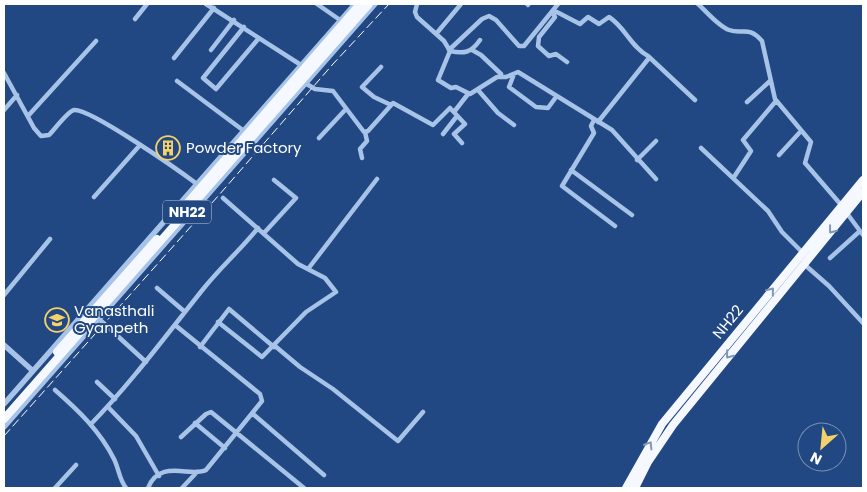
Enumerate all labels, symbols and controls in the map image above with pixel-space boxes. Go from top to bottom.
building icon: Powder Factory [155,135,181,161]
place label: Powder Factory [186,137,302,158]
road number: NH22 [163,200,211,223]
one-way arrow [830,224,838,233]
one-way arrow [766,287,775,296]
place label: Vanasthali Gyanpeth [74,300,154,338]
street label: NH22 [707,300,748,343]
school or university icon: Vanasthali Gyanpeth [44,307,70,333]
one-way arrow [726,350,735,359]
north arrow [797,422,847,472]
one-way arrow [643,442,652,451]
text: N [807,447,825,470]

